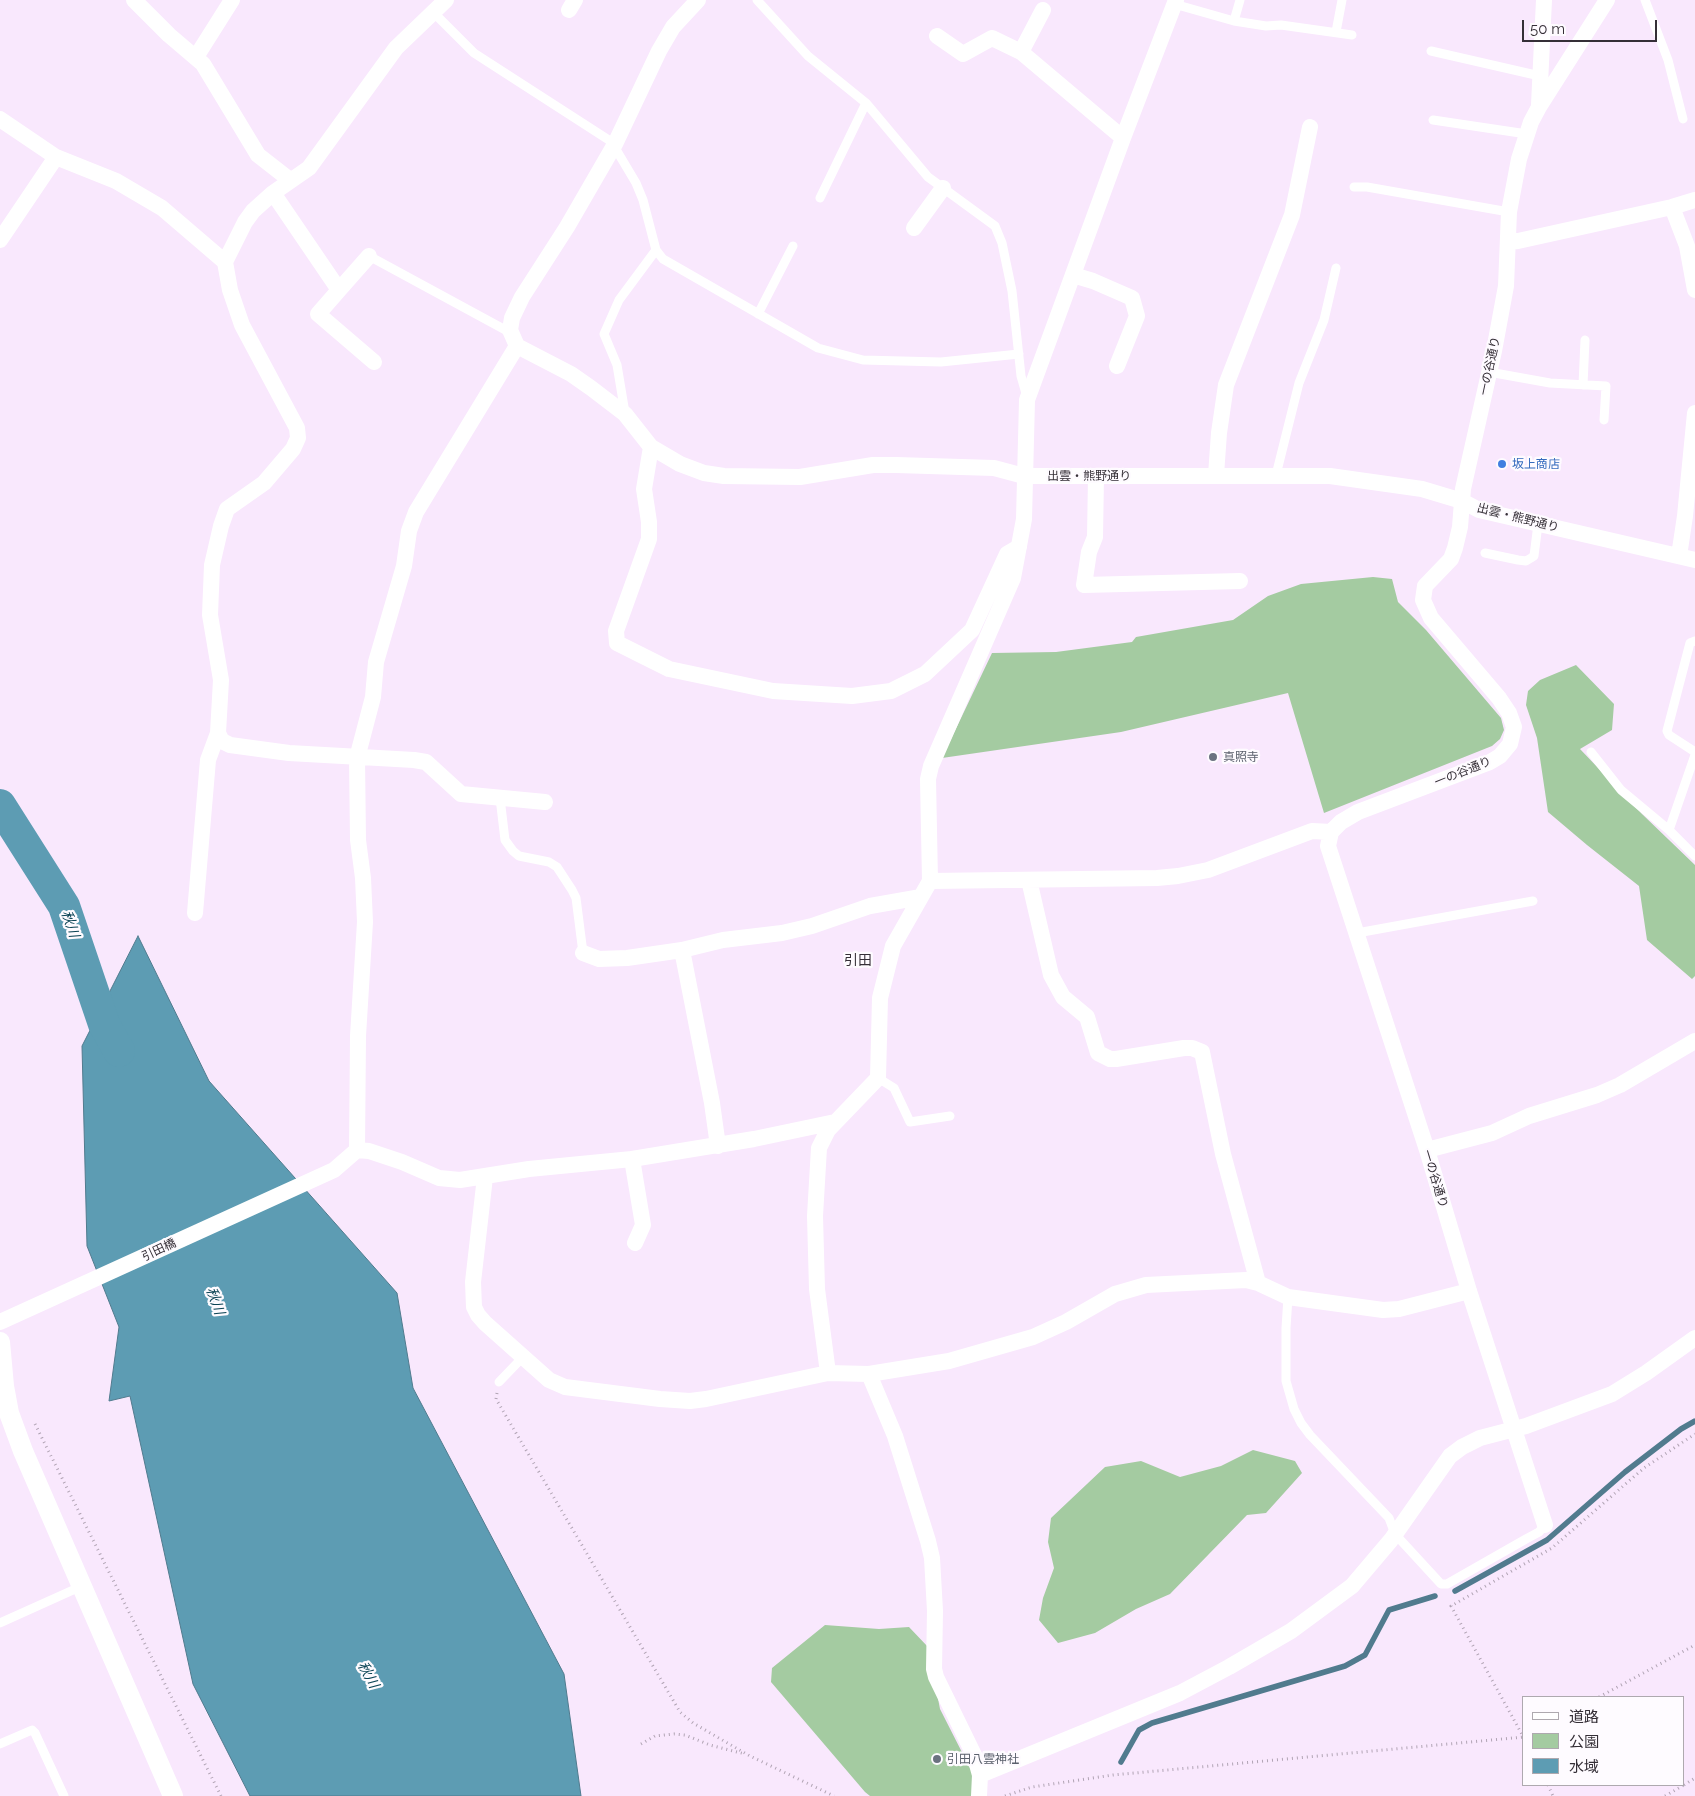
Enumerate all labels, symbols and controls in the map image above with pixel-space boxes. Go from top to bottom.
scale bar [1525,10,1660,42]
text: 50 m [1530,20,1565,38]
street label: 一の谷通り [1477,335,1503,397]
place label: 坂上商店 [1512,457,1560,471]
marker: 坂上商店 [1496,458,1508,470]
street label: 出雲・熊野通り [1047,469,1131,483]
street label: 出雲・熊野通り [1476,501,1560,535]
place label: 真照寺 [1223,750,1259,764]
marker: 真照寺 [1207,751,1219,763]
street label: 一の谷通り [1432,754,1494,790]
water label: 秋川 [57,908,83,940]
district label: 引田 [844,953,872,969]
street label: 一の谷通り [1419,1148,1451,1210]
street label: 引田橋 [140,1236,178,1264]
water label: 秋川 [202,1285,228,1317]
water label: 秋川 [354,1659,382,1691]
legend [1522,1696,1685,1786]
text: 道路 [1569,1708,1599,1726]
text: 公園 [1569,1733,1599,1751]
place label: 引田八雲神社 [947,1752,1019,1766]
marker: 引田八雲神社 [931,1753,943,1765]
text: 水域 [1569,1758,1599,1776]

